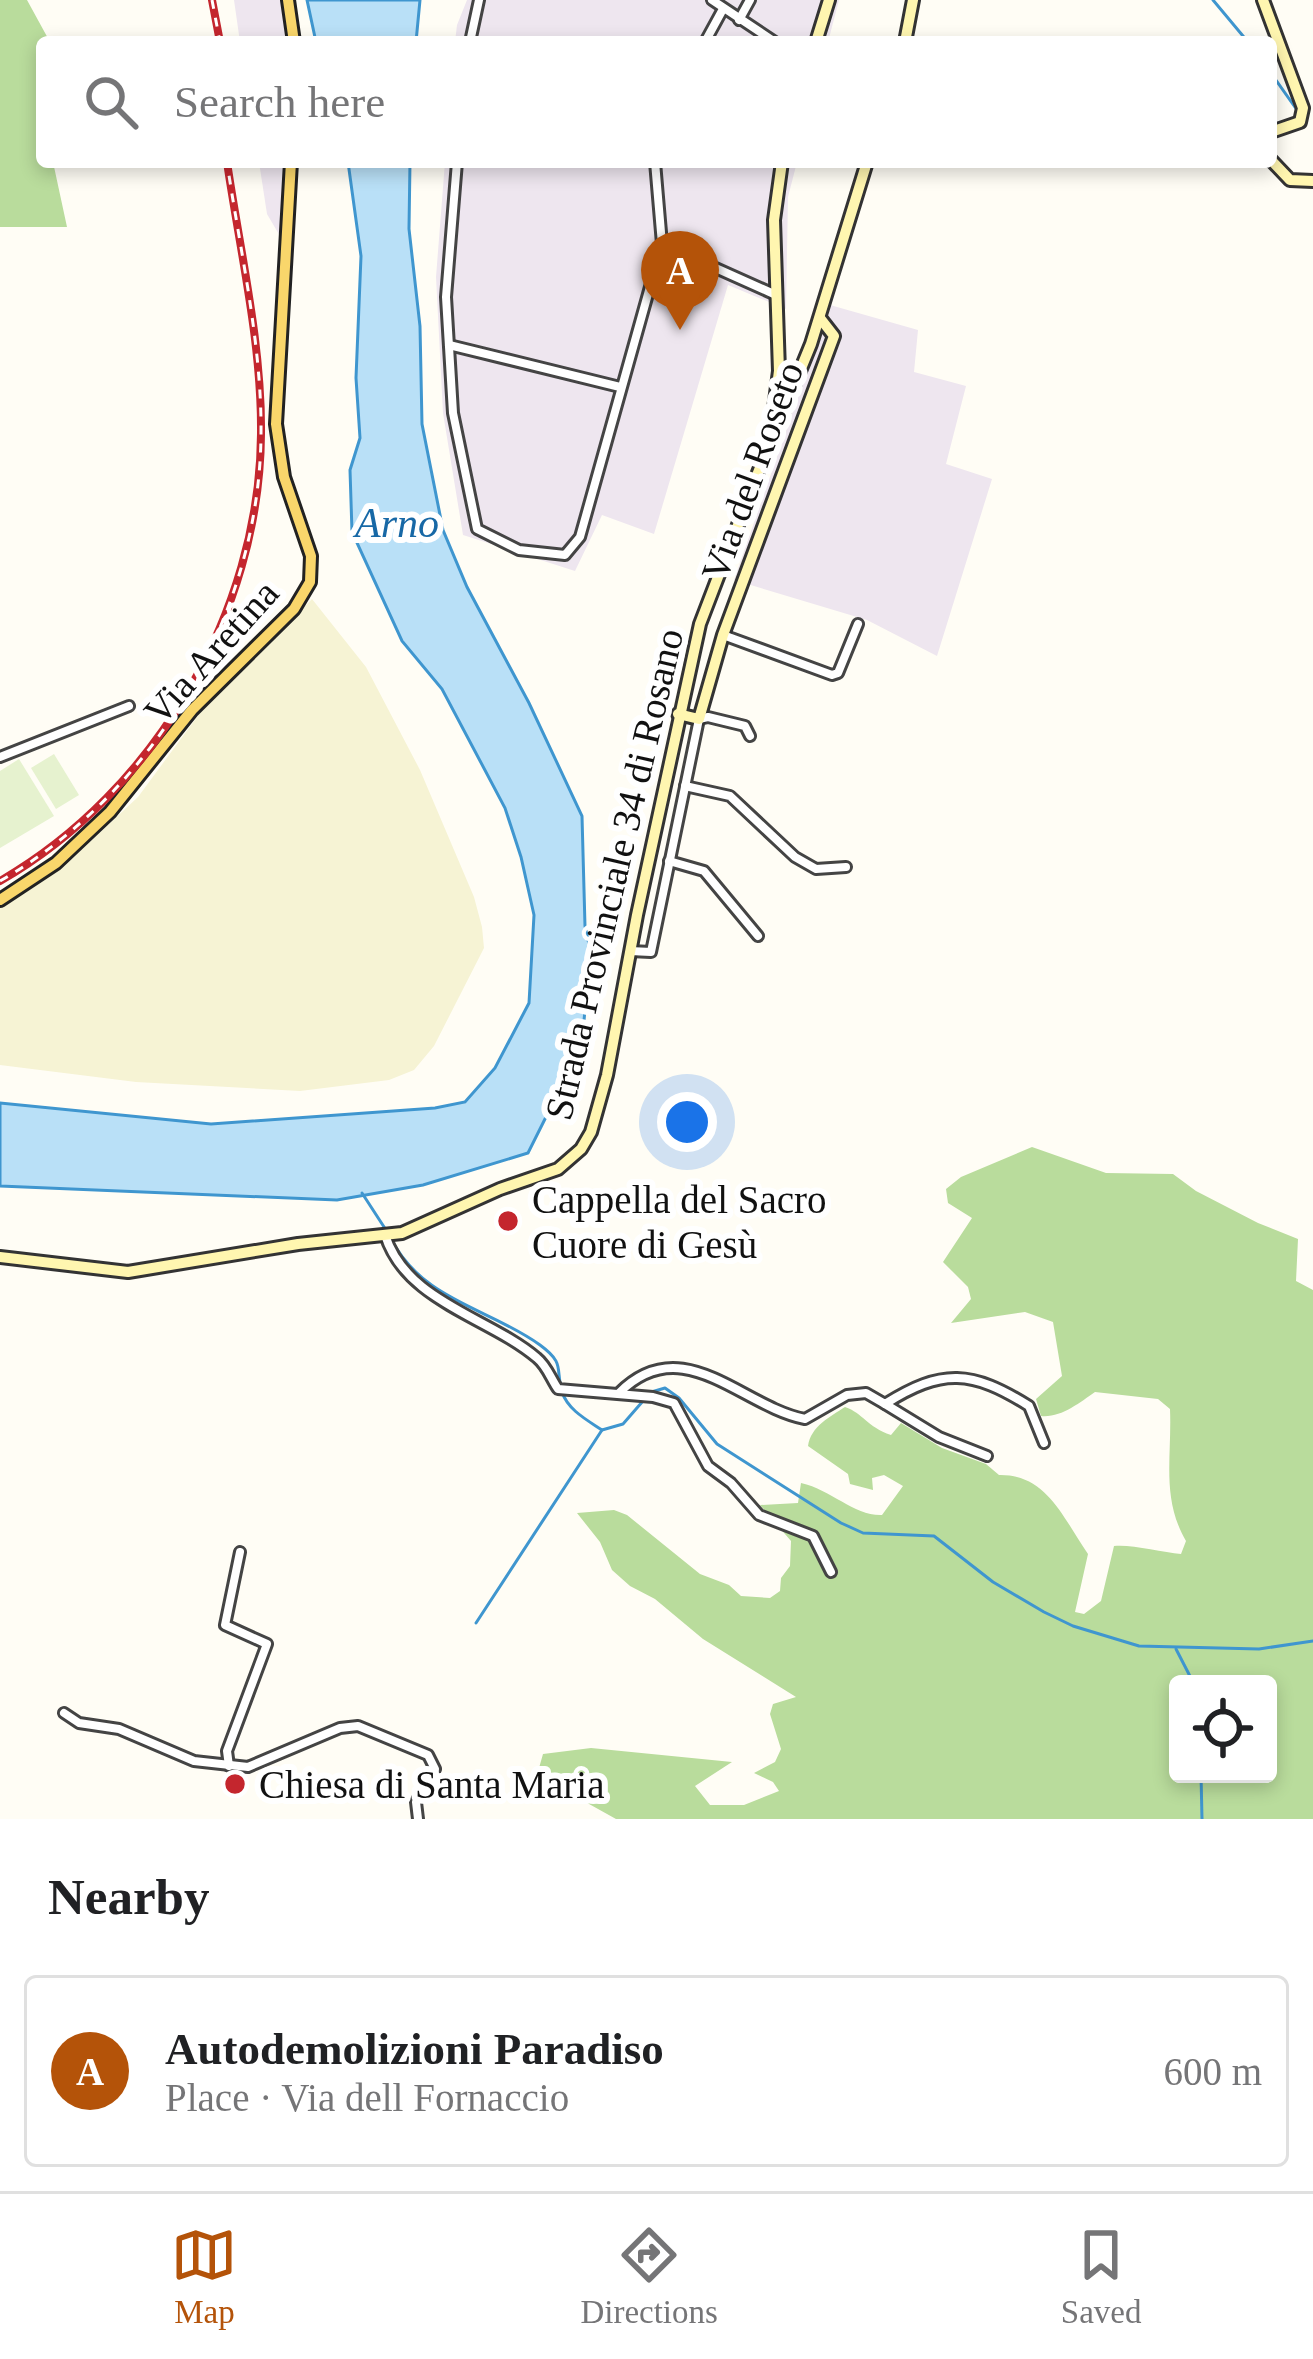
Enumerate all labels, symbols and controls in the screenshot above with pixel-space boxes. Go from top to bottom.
search box [36,36,1277,168]
icon: search [78,69,144,135]
text: Search here [174,77,385,127]
pin: A [641,231,719,330]
street label: Via del Roseto [693,356,811,586]
water label: Arno [352,500,439,546]
street label: Via Aretina [135,571,287,733]
street label: Strada Provinciale 34 di Rosano [537,624,691,1124]
your location [657,1092,717,1152]
place label: Cappella del Sacro Cuore di Gesù [532,1178,827,1266]
marker: Cappella del Sacro Cuore di Gesù [495,1208,521,1234]
map controls [1169,1675,1277,1783]
button: locate [1169,1675,1277,1783]
place label: Chiesa di Santa Maria [259,1763,605,1806]
marker: Chiesa di Santa Maria [222,1771,248,1797]
text: Nearby [48,1869,209,1925]
text: Autodemolizioni Paradiso [165,2024,664,2074]
text: A [76,2050,104,2093]
text: 600 m [1163,2050,1262,2093]
text: Place · Via dell Fornaccio [165,2076,569,2119]
tab: Map [171,2222,237,2331]
tab: Directions [580,2222,718,2331]
tab: Saved [1061,2222,1142,2331]

